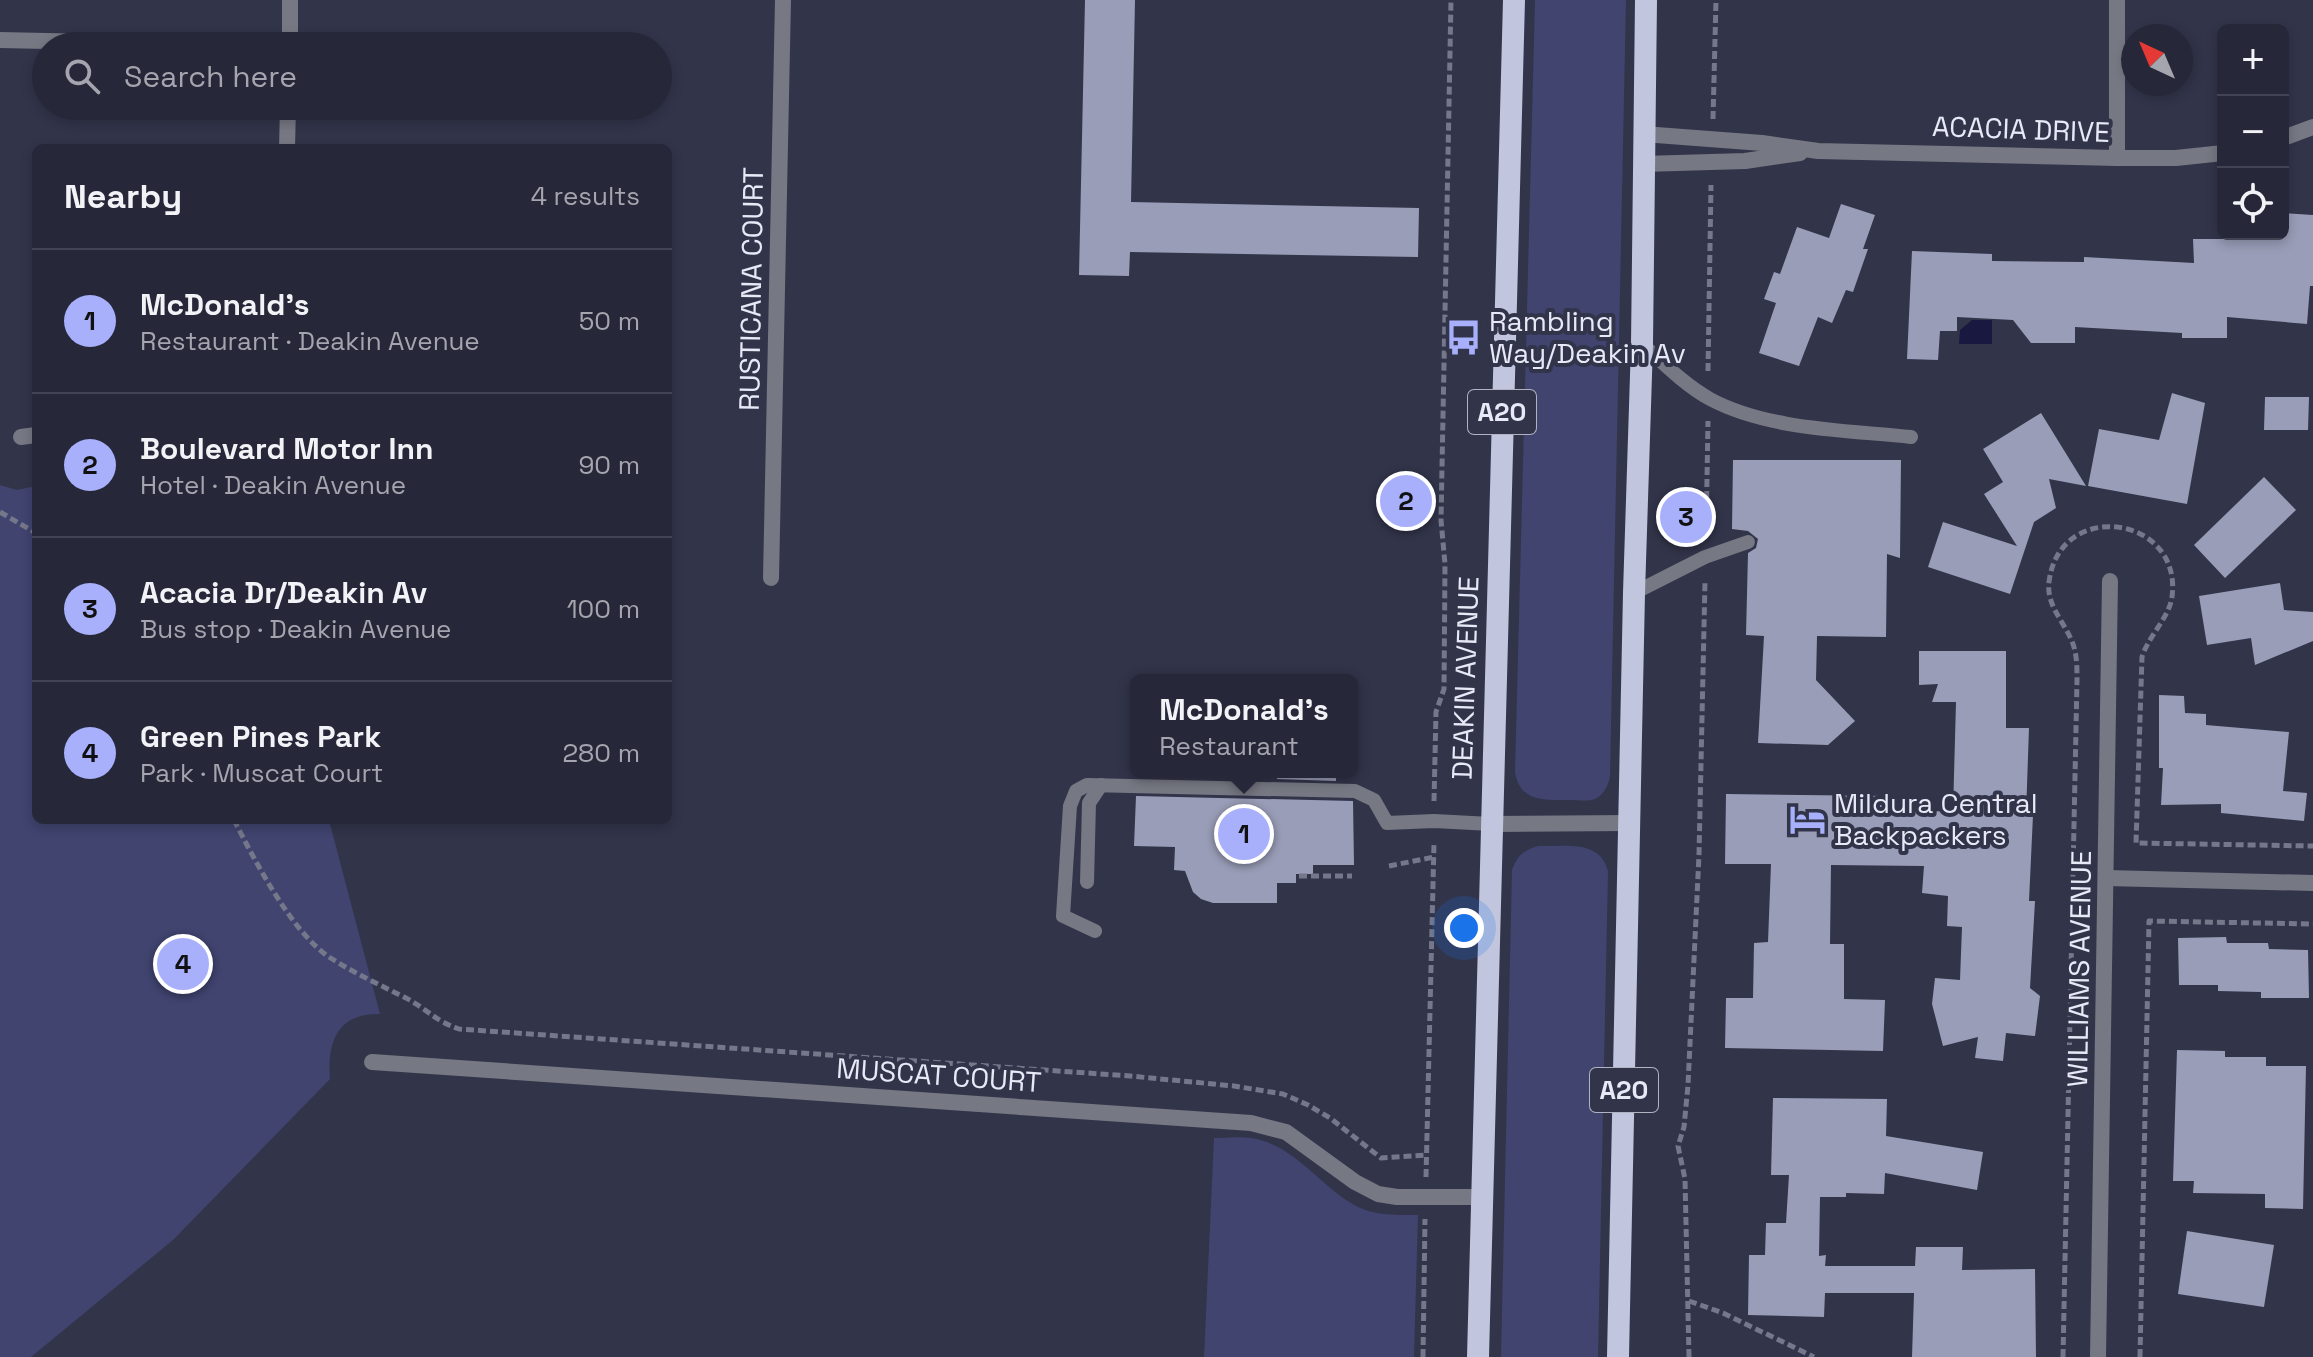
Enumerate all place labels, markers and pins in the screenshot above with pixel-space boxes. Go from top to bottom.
place label: Rambling Way/Deakin Av [1489,303,1686,371]
bus stop icon: Rambling Way/Deakin Av [1444,318,1482,356]
pin: 2 [1380,471,1432,531]
pin: 3 [1660,487,1712,547]
place label: Mildura Central Backpackers [1834,785,2038,853]
hotel icon: Mildura Central Backpackers [1789,800,1827,838]
pin: 1 [1218,804,1270,864]
pin: 4 [157,934,209,994]

